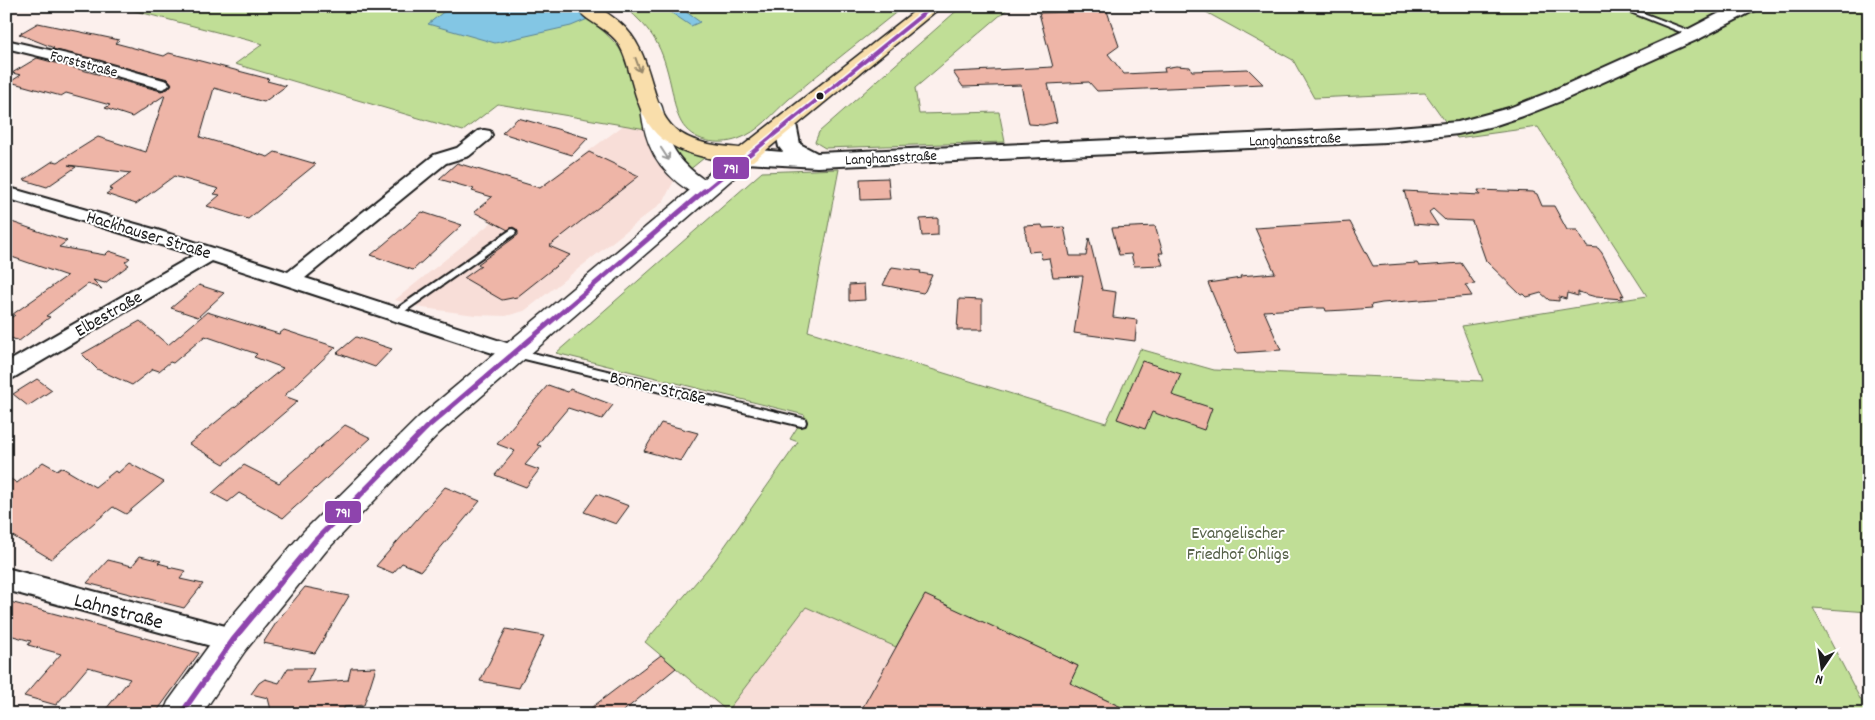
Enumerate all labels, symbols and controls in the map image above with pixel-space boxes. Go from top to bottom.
street label: Forststraße [47,45,120,85]
one-way arrow [634,56,643,72]
unlabelled marker [815,91,825,101]
street label: Langhansstraße [1249,128,1342,154]
one-way arrow [660,146,670,160]
street label: Langhansstraße [845,146,938,172]
line badge: 791 [712,156,750,180]
text: 791 [724,160,738,180]
street label: Hackhauser Straße [83,206,214,267]
street label: Elbestraße [71,286,148,344]
street label: Bonner Straße [607,366,708,413]
line badge: 791 [324,500,362,524]
text: 791 [336,504,350,524]
park label: Evangelischer Friedhof Ohligs [1187,522,1289,568]
street label: Lahnstraße [70,587,166,639]
north arrow [1798,642,1848,692]
text: N [1814,668,1825,689]

